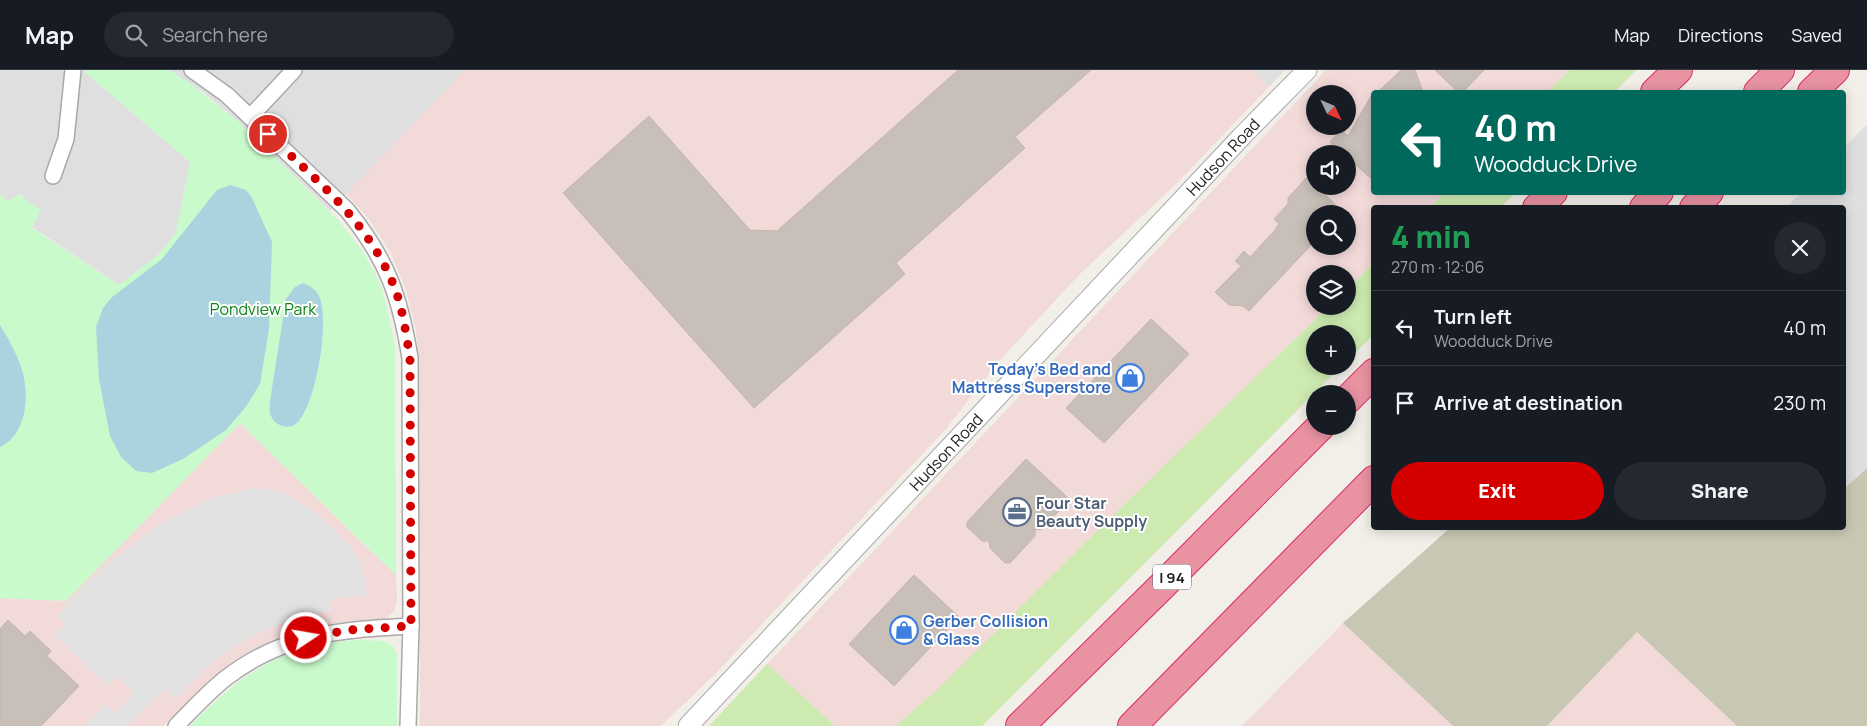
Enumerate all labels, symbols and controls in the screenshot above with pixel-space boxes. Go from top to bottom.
search box [104,12,454,57]
text: Map [25,18,74,51]
icon: search [122,21,150,49]
text: Search here [162,22,268,48]
text: Map [1614,23,1650,47]
text: Directions [1678,23,1763,47]
text: Saved [1791,23,1842,47]
north arrow [1306,85,1356,135]
map controls [1306,85,1356,435]
text: 40 m [1474,104,1557,152]
icon: left [1391,110,1456,175]
pin [247,113,289,155]
street label: Hudson Road [1181,114,1265,200]
icon: arrive [254,120,282,148]
button: sound [1306,145,1356,195]
text: Woodduck Drive [1474,149,1637,179]
button: search [1306,205,1356,255]
text: 4 min [1391,216,1471,257]
button: close [1774,222,1826,274]
text: 270 m · 12:06 [1391,256,1485,278]
button: layers [1306,265,1356,315]
park label: Pondview Park [210,298,317,320]
text: Turn left [1434,304,1512,330]
icon: left [1391,314,1419,342]
text: 40 m [1783,315,1826,341]
button: + [1306,325,1356,375]
text: Woodduck Drive [1434,330,1553,352]
place label: Today's Bed and Mattress Superstore [952,358,1111,398]
shop icon: Today's Bed and Mattress Superstore [1115,363,1145,393]
button: − [1306,385,1356,435]
icon: arrive [1391,389,1419,417]
text: Arrive at destination [1434,390,1623,416]
text: 230 m [1773,390,1826,416]
street label: Hudson Road [904,409,988,495]
button: Exit [1391,462,1604,520]
button: Share [1614,462,1826,520]
place label: Four Star Beauty Supply [1036,492,1147,532]
office icon: Four Star Beauty Supply [1002,497,1032,527]
road number: I 94 [1153,564,1191,590]
place label: Gerber Collision & Glass [923,610,1048,650]
position arrow [279,611,331,663]
shop icon: Gerber Collision & Glass [889,615,919,645]

